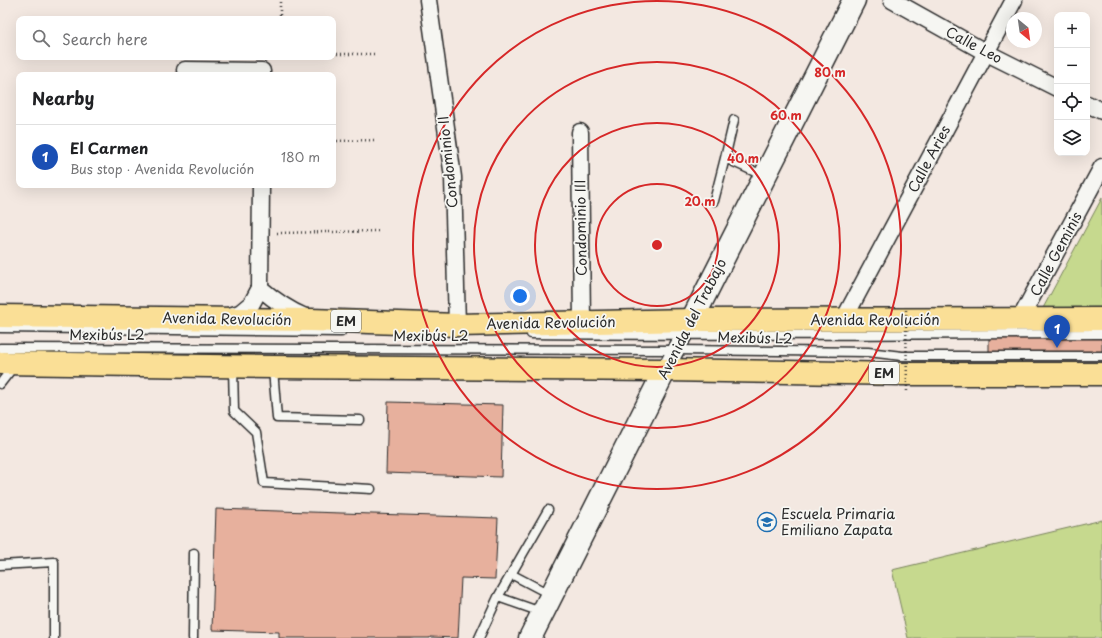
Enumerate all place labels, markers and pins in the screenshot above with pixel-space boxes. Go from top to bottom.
centre of rings [650,238,664,252]
pin: 1 [1044,315,1070,348]
place label: Escuela Primaria Emiliano Zapata [781,503,895,540]
school or university icon: Escuela Primaria Emiliano Zapata [756,511,778,533]

